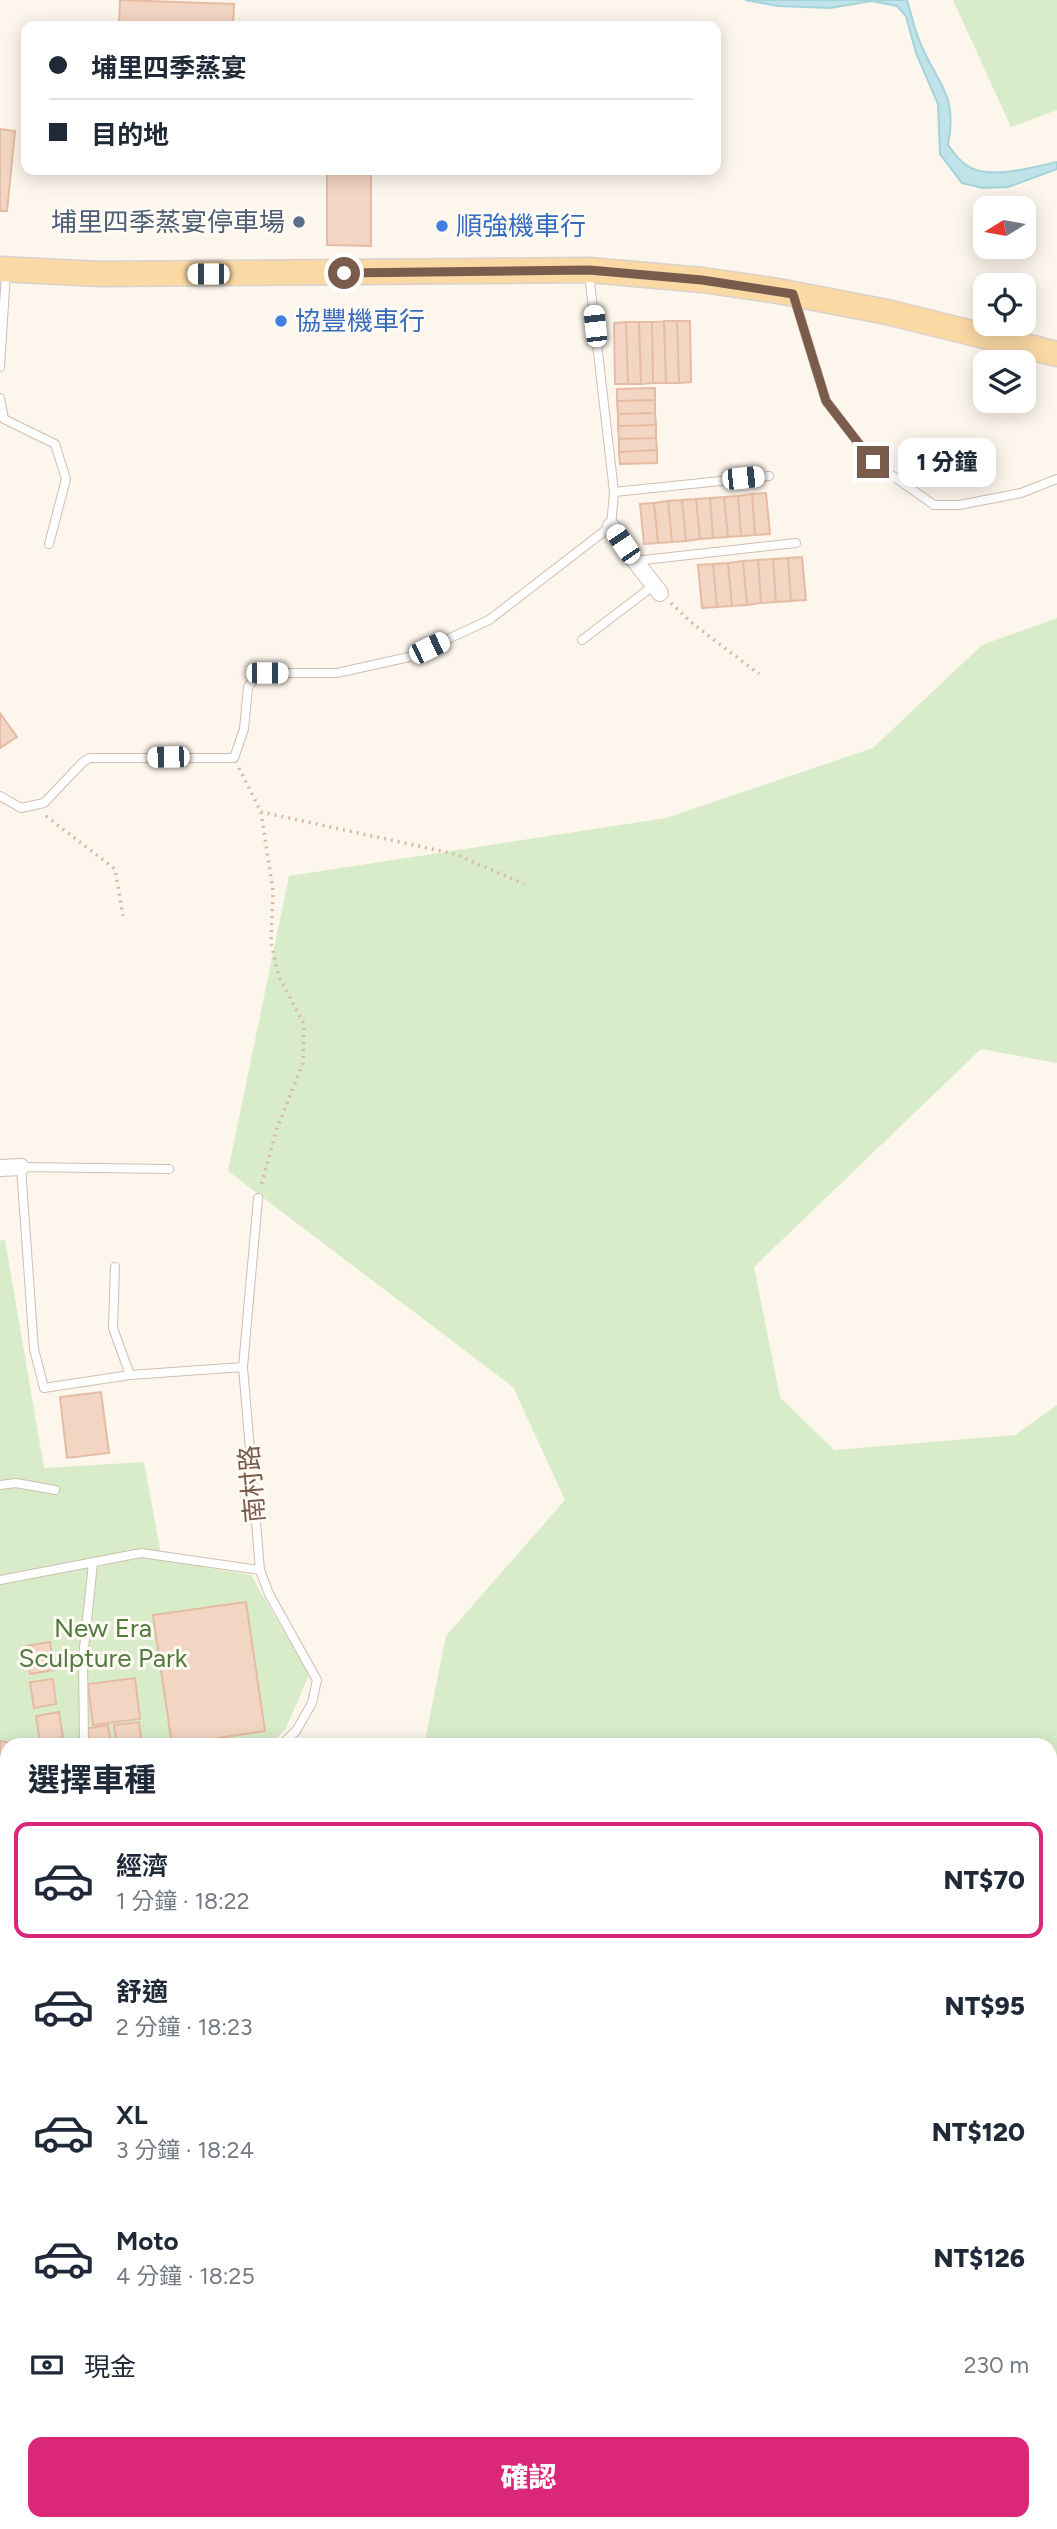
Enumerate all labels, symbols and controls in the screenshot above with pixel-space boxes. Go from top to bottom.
text: 埔里四季蒸宴 [91,52,247,84]
text: 目的地 [91,119,169,151]
north arrow [973,196,1036,259]
map controls [973,196,1036,413]
place label: 埔里四季蒸宴停車場 [51,206,285,238]
place label: 順強機車行 [456,210,586,242]
marker: 埔里四季蒸宴停車場 [291,214,307,230]
marker: 順強機車行 [434,218,450,234]
route start [328,257,360,289]
car [188,264,230,285]
button: locate [973,273,1036,336]
car [583,304,608,348]
place label: 協豐機車行 [295,305,425,337]
marker: 協豐機車行 [273,313,289,329]
button: layers [973,350,1036,413]
callout: 1 分鐘 [898,438,996,486]
route end [857,446,889,478]
text: 1 分鐘 [916,448,978,476]
car [722,465,765,491]
car [603,521,644,567]
car [406,629,453,667]
car [247,663,289,684]
car [147,746,190,768]
street label: 南村路 [233,1444,271,1524]
park label: New Era Sculpture Park [19,1612,188,1674]
text: 選擇車種 [28,1761,156,1799]
icon: car [32,1849,95,1912]
text: 經濟 [116,1850,168,1882]
text: NT$70 [943,1864,1025,1896]
text: 1 分鐘 · 18:22 [116,1887,250,1915]
icon: car [32,1975,95,2038]
text: 舒適 [116,1976,168,2008]
text: NT$95 [945,1990,1025,2022]
text: 2 分鐘 · 18:23 [116,2013,253,2041]
text: XL [116,2099,148,2131]
icon: car [32,2101,95,2164]
text: NT$120 [932,2116,1025,2148]
text: 3 分鐘 · 18:24 [116,2136,254,2164]
text: Moto [116,2225,179,2257]
icon: car [32,2227,95,2290]
text: NT$126 [933,2242,1025,2274]
text: 4 分鐘 · 18:25 [116,2262,255,2290]
icon: cash [28,2346,66,2384]
text: 現金 [84,2351,136,2383]
text: 230 m [964,2351,1029,2379]
button: 確認 [28,2437,1029,2517]

